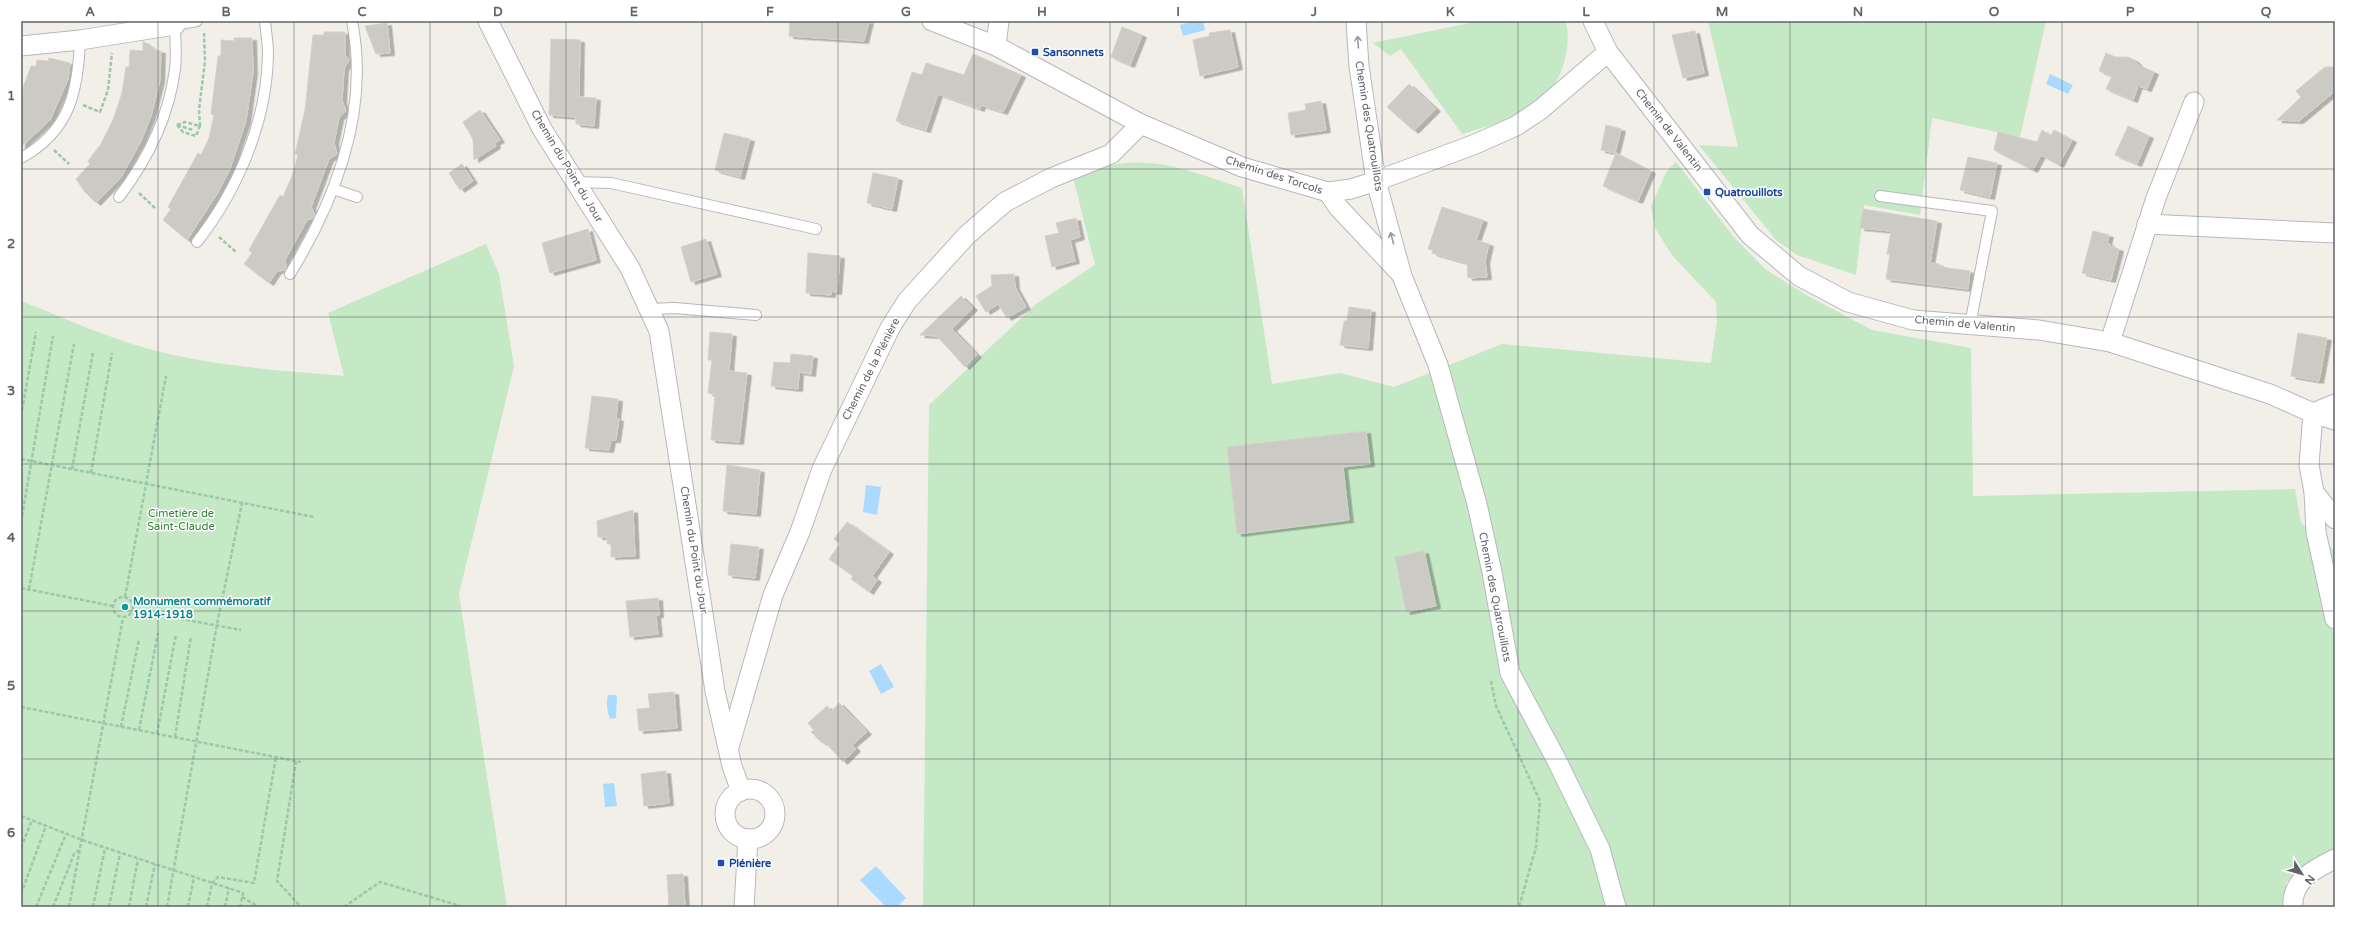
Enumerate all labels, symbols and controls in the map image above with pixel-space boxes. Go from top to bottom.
text: A [85,4,95,20]
text: B [221,4,231,20]
text: C [357,4,367,20]
text: D [493,4,503,20]
text: E [630,4,638,20]
text: F [766,4,774,20]
text: G [901,4,911,20]
text: H [1037,4,1047,20]
text: I [1176,4,1180,20]
text: J [1310,4,1317,20]
text: K [1446,4,1455,20]
text: L [1582,4,1590,20]
text: M [1716,4,1728,20]
text: N [1853,4,1863,20]
text: O [1989,4,2000,20]
text: P [2126,4,2135,20]
text: Q [2261,4,2272,20]
one-way arrow [1354,36,1361,49]
place label: Sansonnets [1043,46,1104,59]
marker: Sansonnets [1030,47,1040,57]
street label: Chemin des Quatrouillots [1352,60,1386,192]
street label: Chemin de Valentin [1633,86,1705,174]
text: 1 [7,88,15,104]
street label: Chemin du Point du Jour [528,107,606,225]
street label: Chemin des Torcols [1224,153,1324,197]
place label: Quatrouillots [1715,186,1783,199]
marker: Quatrouillots [1702,187,1712,197]
one-way arrow [1388,232,1395,245]
text: 2 [7,236,15,252]
street label: Chemin de Valentin [1914,313,2016,335]
street label: Chemin de la Plénière [840,316,902,422]
text: 3 [7,383,15,399]
street label: Chemin du Point du Jour [677,485,711,615]
park label: Cimetière de Saint-Claude [147,507,215,533]
text: 4 [7,530,16,546]
street label: Chemin des Quatrouillots [1476,531,1514,663]
place label: Monument commémoratif 1914-1918 [133,595,271,621]
marker: Monument commémoratif 1914-1918 [120,602,130,612]
text: 5 [7,678,15,694]
text: 6 [7,825,15,841]
north arrow [2282,854,2322,894]
place label: Plénière [729,857,772,870]
marker: Plénière [716,858,726,868]
text: N [2302,872,2317,887]

